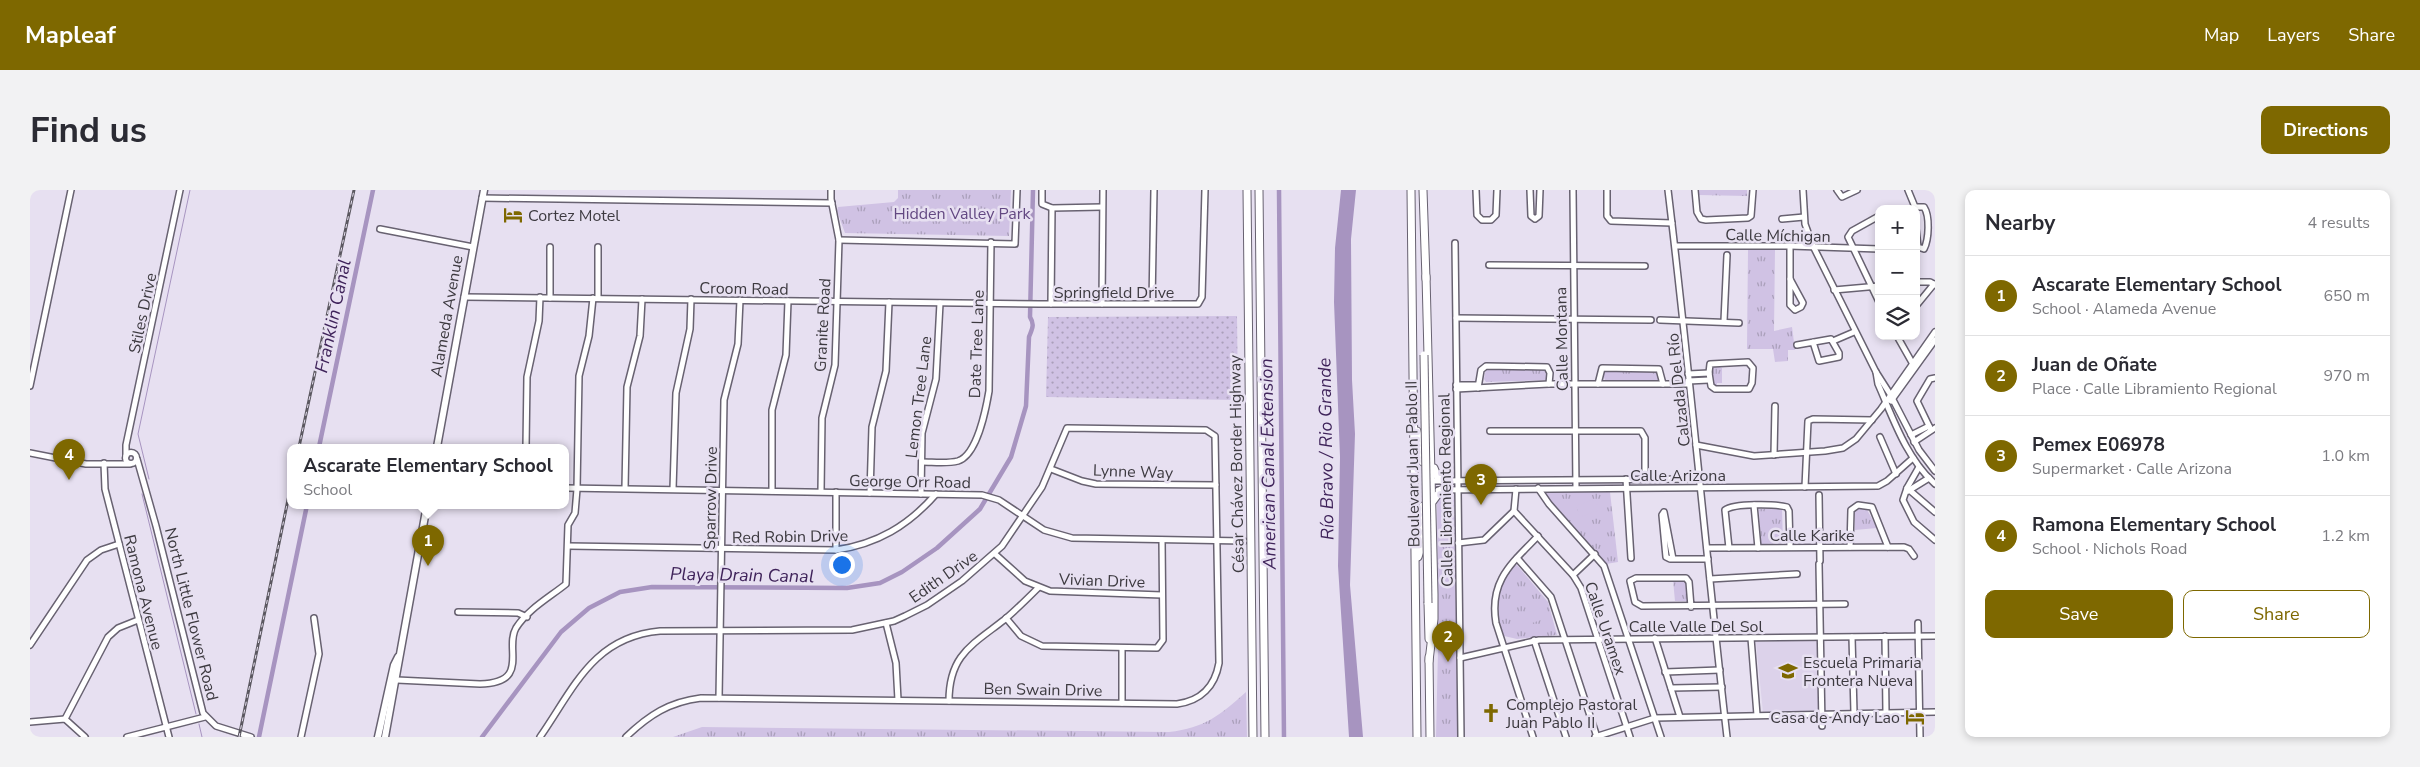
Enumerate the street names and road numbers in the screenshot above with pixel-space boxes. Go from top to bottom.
street label: Calle Míchigan [1725,224,1831,248]
street label: Alameda Avenue [425,253,469,379]
street label: Stiles Drive [124,271,162,356]
street label: Croom Road [699,277,789,301]
street label: Granite Road [810,278,836,373]
street label: Springfield Drive [1054,282,1174,304]
street label: Calle Montana [1550,287,1574,391]
street label: Date Tree Lane [964,289,990,399]
street label: Calzada Del Río [1662,332,1696,448]
street label: Lemon Tree Lane [901,335,937,459]
street label: César Chávez Border Highway [1224,354,1250,573]
street label: Boulevard Juan Pablo II [1401,380,1425,547]
street label: Calle Libramiento Regional [1433,393,1459,587]
street label: Sparrow Drive [699,446,723,550]
street label: Lynne Way [1092,460,1174,484]
street label: Calle Arizona [1630,465,1726,487]
street label: George Orr Road [849,470,971,494]
street label: North Little Flower Road [159,525,223,703]
street label: Red Robin Drive [732,525,848,549]
street label: Calle Karike [1769,525,1855,547]
street label: Ramona Avenue [118,532,168,652]
street label: Edith Drive [905,545,982,609]
street label: Vivian Drive [1057,568,1145,593]
street label: Calle Uramex [1579,579,1631,678]
street label: Calle Valle Del Sol [1629,616,1763,638]
street label: Ben Swain Drive [983,678,1103,702]

